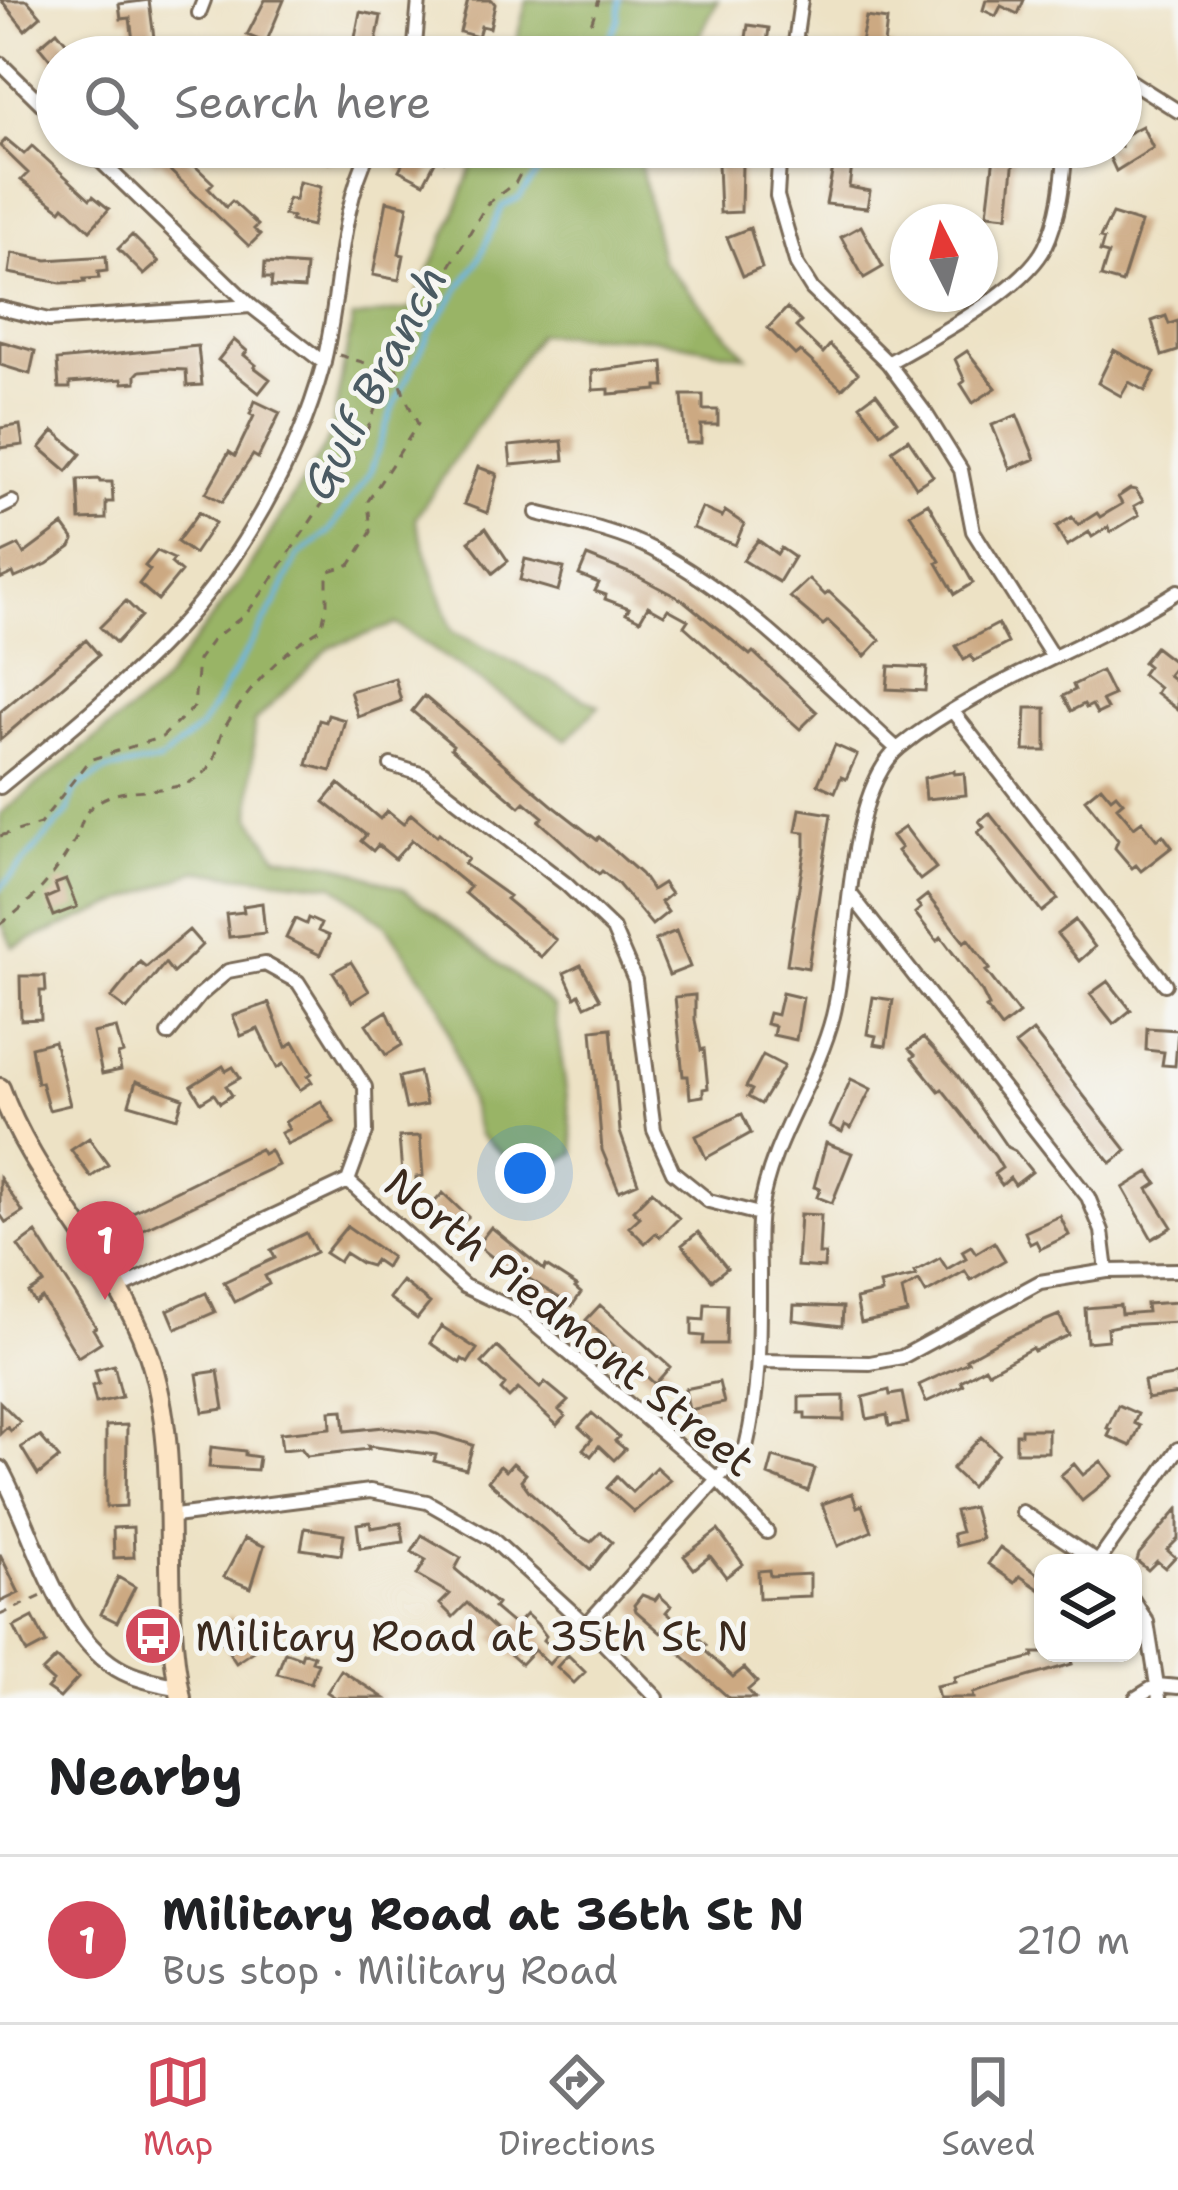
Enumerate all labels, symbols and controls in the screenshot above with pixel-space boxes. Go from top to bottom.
search box [36,36,1142,168]
icon: search [78,69,144,135]
text: Search here [174,72,431,132]
north arrow [890,204,998,312]
water label: Gulf Branch [287,255,461,509]
your location [495,1143,555,1203]
street label: North Piedmont Street [373,1155,767,1489]
pin: 1 [66,1201,144,1300]
map controls [1034,1554,1142,1662]
button: layers [1034,1554,1142,1662]
bus stop icon: Military Road at 35th St N [122,1605,184,1667]
place label: Military Road at 35th St N [195,1608,749,1664]
text: Nearby [48,1742,243,1810]
text: Military Road at 36th St N [162,1884,804,1944]
text: 1 [78,1914,96,1966]
text: 210 m [1015,1914,1130,1966]
text: Bus stop · Military Road [162,1944,618,1996]
tab: Map [143,2049,213,2166]
tab: Directions [499,2049,656,2166]
tab: Saved [942,2049,1035,2166]

